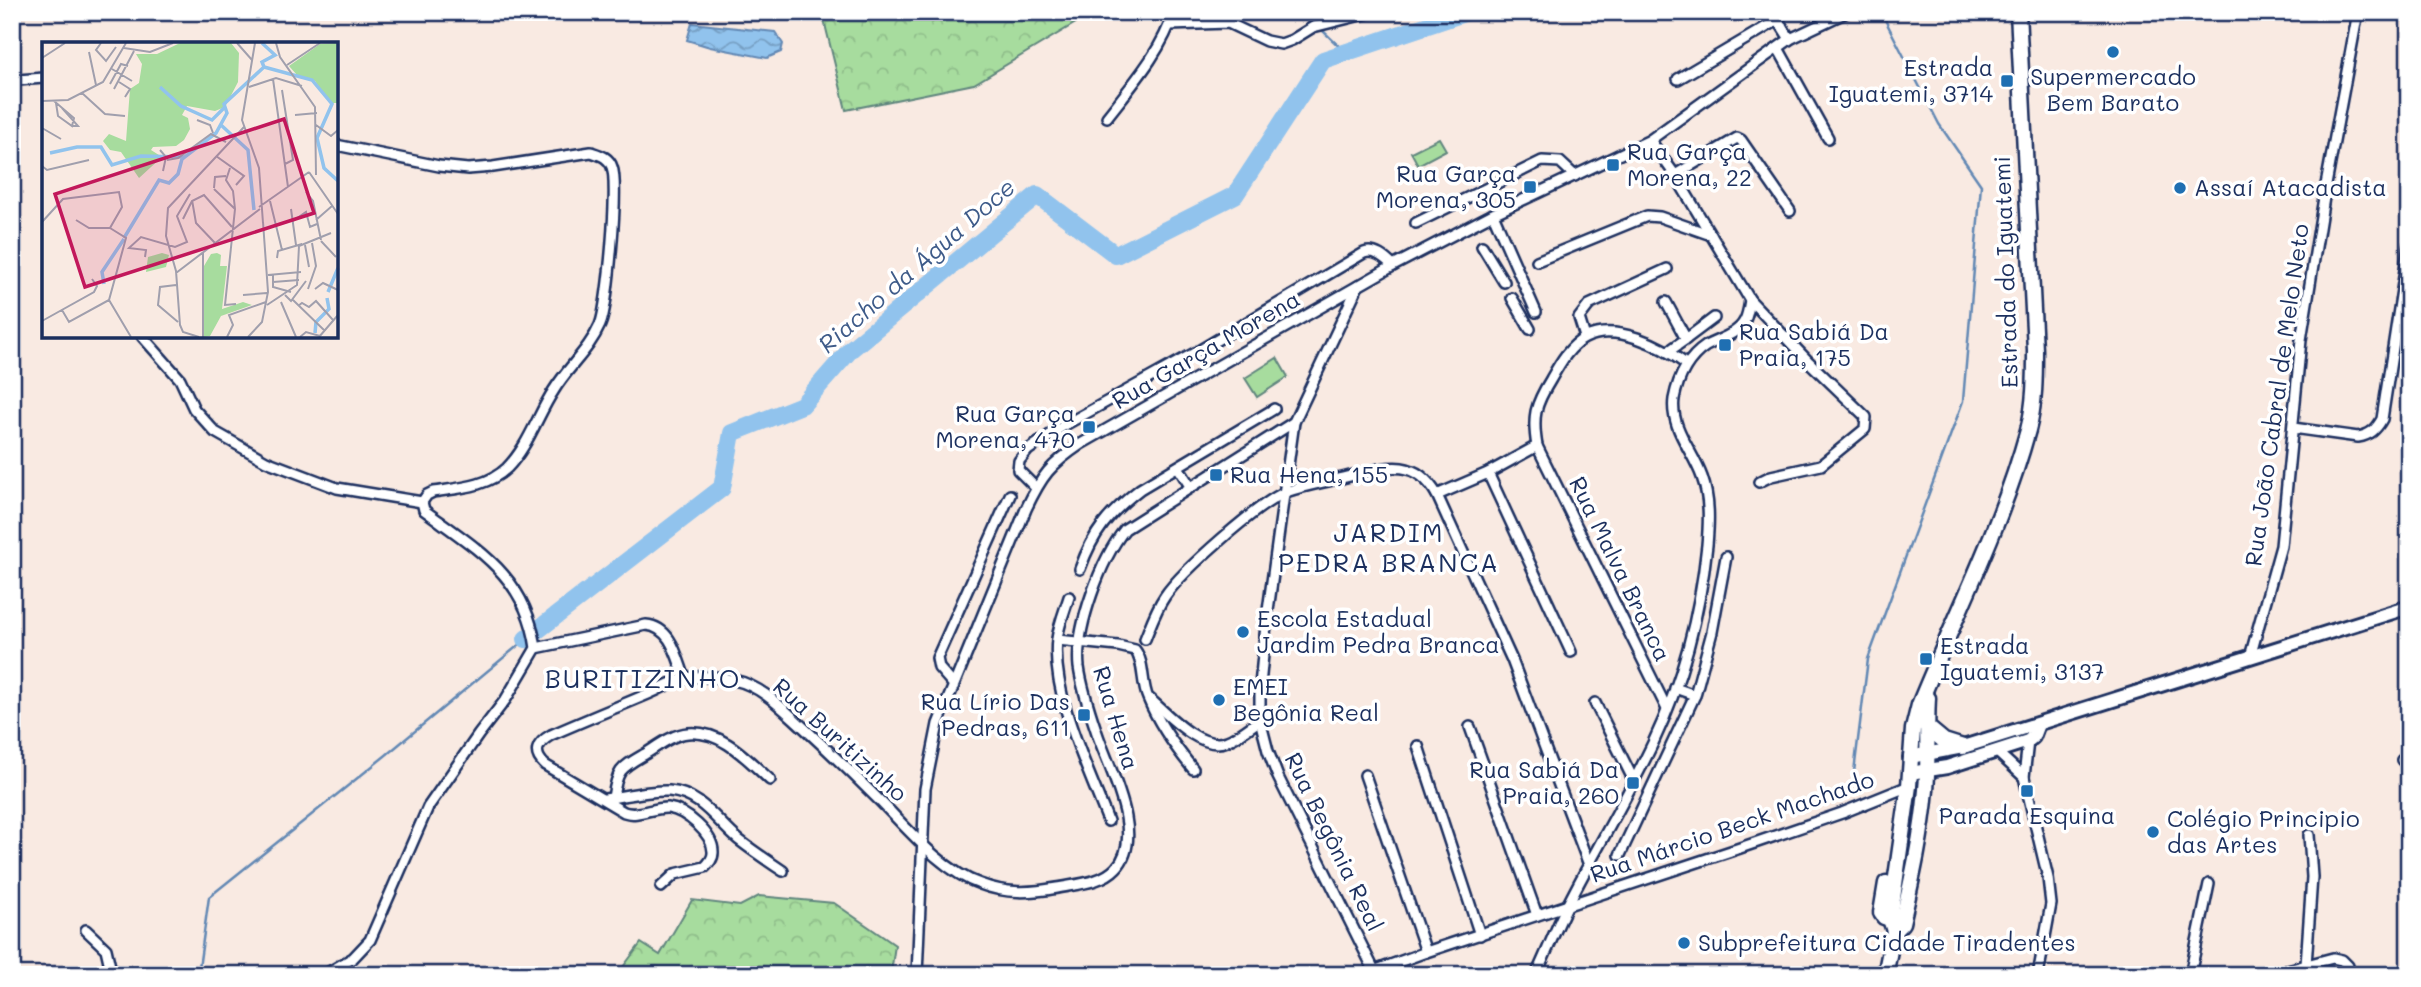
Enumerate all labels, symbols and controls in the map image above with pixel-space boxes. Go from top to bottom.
inset map [42,42,338,338]
marker: Supermercado Bem Barato [2105,44,2121,60]
place label: Estrada Iguatemi, 3714 [1829,52,1993,108]
place label: Supermercado Bem Barato [2030,61,2196,117]
marker: Estrada Iguatemi, 3714 [1999,73,2015,89]
place label: Rua Garça Morena, 22 [1627,136,1752,192]
street label: Estrada do Iguatemi [1986,155,2024,389]
marker: Rua Garça Morena, 22 [1605,157,1621,173]
place label: Rua Garça Morena, 305 [1376,158,1516,214]
water label: Riacho da Água Doce [811,171,1021,359]
place label: Assaí Atacadista [2194,172,2387,202]
marker: Rua Garça Morena, 305 [1522,179,1538,195]
marker: Assaí Atacadista [2172,180,2188,196]
street label: Rua João Cabral de Melo Neto [2237,222,2315,568]
street label: Rua Garça Morena [1106,283,1305,415]
place label: Rua Sabiá Da Praia, 175 [1739,316,1889,372]
marker: Rua Sabiá Da Praia, 175 [1717,337,1733,353]
place label: Rua Garça Morena, 470 [935,398,1075,454]
marker: Rua Garça Morena, 470 [1081,419,1097,435]
place label: Rua Hena, 155 [1230,459,1388,489]
marker: Rua Hena, 155 [1208,467,1224,483]
street label: Rua Malva Branca [1563,471,1679,666]
district label: JARDIM PEDRA BRANCA [1278,515,1500,579]
place label: Escola Estadual Jardim Pedra Branca [1257,603,1500,659]
marker: Escola Estadual Jardim Pedra Branca [1235,624,1251,640]
place label: Estrada Iguatemi, 3137 [1940,630,2104,686]
marker: Estrada Iguatemi, 3137 [1918,651,1934,667]
district label: BURITIZINHO [545,661,741,695]
street label: Rua Hena [1087,662,1147,773]
street label: Rua Buritizinho [767,671,914,808]
place label: EMEI Begônia Real [1233,671,1379,727]
place label: Rua Lírio Das Pedras, 611 [921,686,1070,742]
marker: EMEI Begônia Real [1211,692,1227,708]
marker: Rua Lírio Das Pedras, 611 [1076,707,1092,723]
street label: Rua Begônia Real [1279,747,1391,936]
place label: Rua Sabiá Da Praia, 260 [1469,754,1619,810]
street label: Rua Márcio Beck Machado [1586,763,1877,889]
marker: Rua Sabiá Da Praia, 260 [1625,775,1641,791]
marker: Parada Esquina [2019,783,2035,799]
place label: Parada Esquina [1939,800,2115,830]
place label: Colégio Principio das Artes [2167,803,2360,859]
marker: Colégio Principio das Artes [2145,824,2161,840]
place label: Subprefeitura Cidade Tiradentes [1698,927,2076,957]
marker: Subprefeitura Cidade Tiradentes [1676,935,1692,951]

